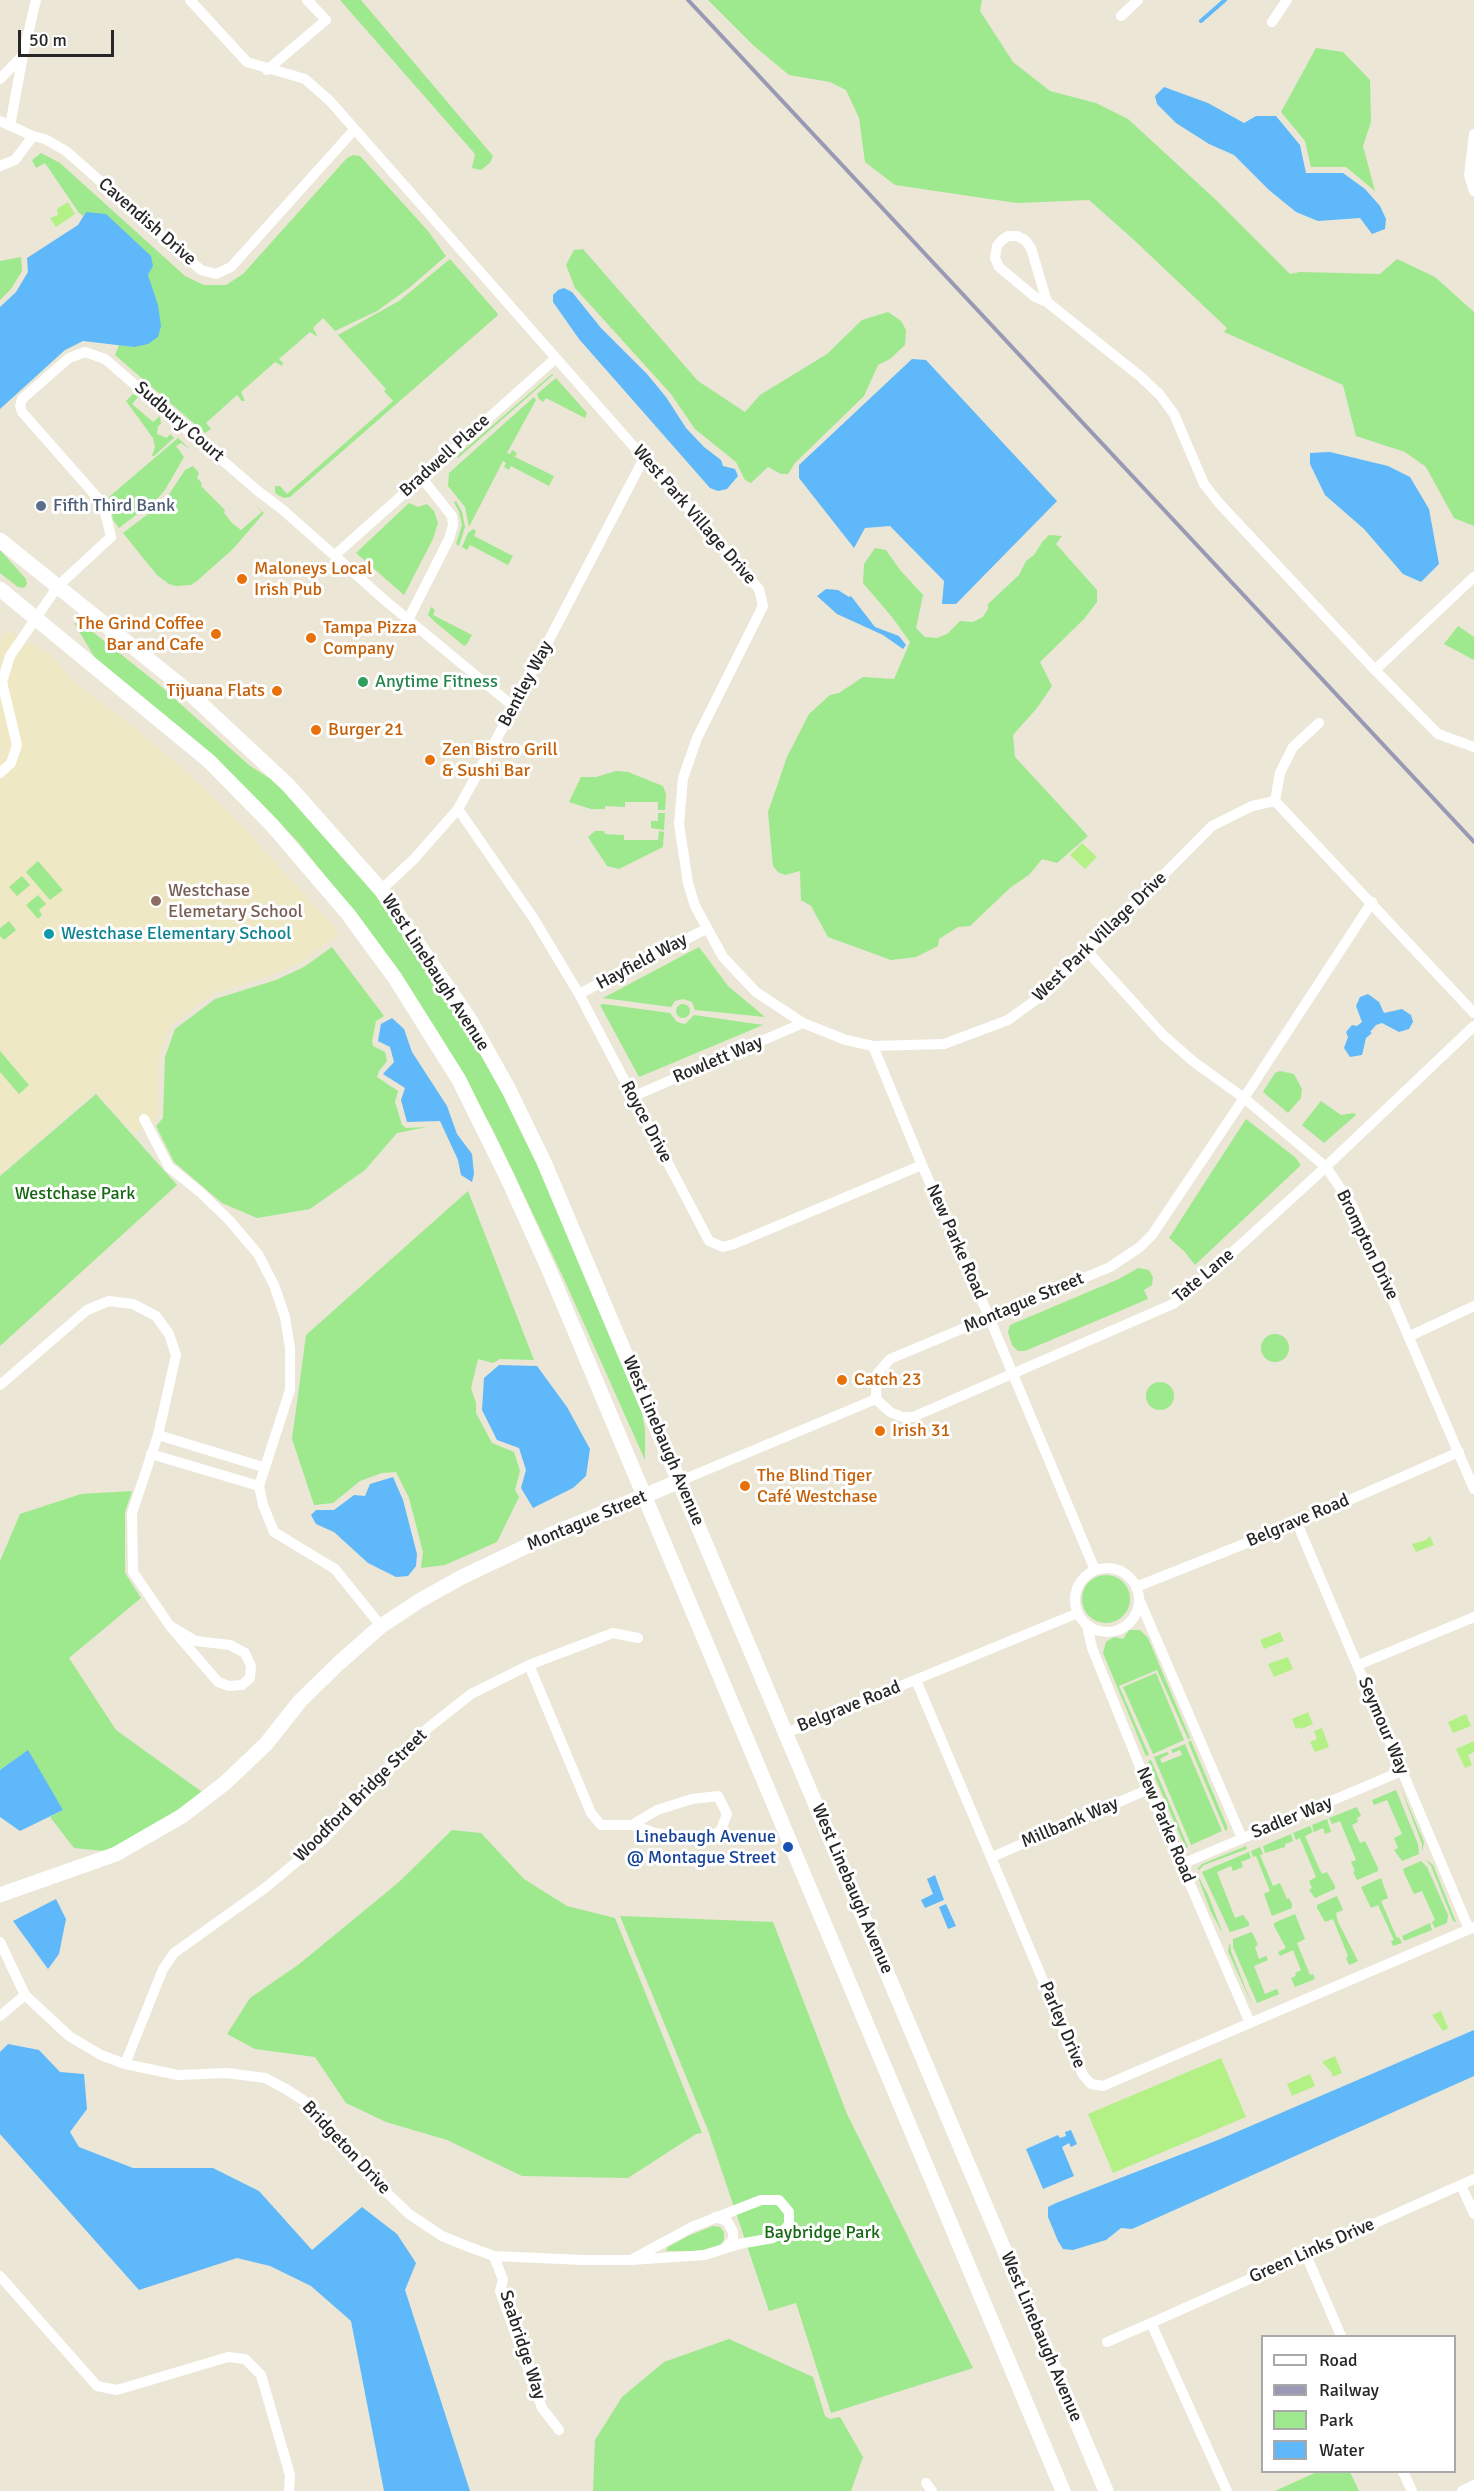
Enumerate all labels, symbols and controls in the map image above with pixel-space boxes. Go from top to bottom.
scale bar [21,18,117,56]
text: 50 m [29,29,67,51]
street label: Cavendish Drive [94,174,200,270]
street label: Sudbury Court [130,377,228,467]
street label: Bradwell Place [395,410,495,502]
street label: West Park Village Drive [628,441,760,589]
place label: Fifth Third Bank [53,495,175,517]
marker: Fifth Third Bank [34,499,48,513]
place label: Maloneys Local Irish Pub [254,558,372,600]
marker: Maloneys Local Irish Pub [235,572,249,586]
place label: The Grind Coffee Bar and Cafe [76,613,204,656]
place label: Tampa Pizza Company [323,617,417,660]
marker: The Grind Coffee Bar and Cafe [209,627,223,641]
marker: Tampa Pizza Company [304,631,318,645]
street label: Bentley Way [494,637,558,731]
place label: Anytime Fitness [375,671,498,693]
marker: Anytime Fitness [356,675,370,689]
place label: Tijuana Flats [167,680,265,702]
marker: Tijuana Flats [270,684,284,698]
place label: Burger 21 [328,719,404,741]
marker: Burger 21 [309,723,323,737]
place label: Zen Bistro Grill & Sushi Bar [442,739,558,782]
marker: Zen Bistro Grill & Sushi Bar [423,753,437,767]
street label: West Park Village Drive [1029,868,1171,1006]
place label: Westchase Elemetary School [168,880,303,922]
street label: West Linebaugh Avenue [376,891,494,1055]
marker: Westchase Elemetary School [149,894,163,908]
place label: Westchase Elementary School [61,923,292,945]
marker: Westchase Elementary School [42,927,56,941]
street label: Hayfield Way [593,929,691,995]
street label: Rowlett Way [670,1031,766,1089]
street label: Royce Drive [615,1077,677,1167]
street label: New Parke Road [921,1181,991,1303]
park label: Westchase Park [15,1183,135,1205]
street label: Brompton Drive [1331,1186,1403,1304]
street label: Tate Lane [1169,1244,1239,1308]
street label: Montague Street [961,1268,1087,1338]
street label: West Linebaugh Avenue [617,1353,709,1529]
place label: Catch 23 [854,1369,922,1391]
marker: Catch 23 [835,1373,849,1387]
place label: Irish 31 [892,1420,950,1442]
marker: Irish 31 [873,1424,887,1438]
place label: The Blind Tiger Café Westchase [757,1465,878,1508]
marker: The Blind Tiger Café Westchase [738,1479,752,1493]
street label: Montague Street [524,1486,650,1556]
street label: Belgrave Road [1243,1490,1353,1552]
street label: Seymour Way [1353,1674,1413,1778]
street label: Belgrave Road [794,1677,904,1737]
street label: Woodford Bridge Street [290,1725,432,1867]
street label: New Parke Road [1131,1764,1199,1886]
street label: Sadler Way [1248,1792,1336,1844]
street label: Millbank Way [1018,1793,1122,1853]
street label: West Linebaugh Avenue [806,1801,898,1977]
place label: Linebaugh Avenue @ Montague Street [627,1826,776,1868]
marker: Linebaugh Avenue @ Montague Street [781,1840,795,1854]
street label: Parley Drive [1034,1978,1090,2072]
street label: Bridgeton Drive [297,2097,395,2199]
street label: Green Links Drive [1246,2214,1378,2288]
park label: Baybridge Park [764,2222,880,2244]
street label: West Linebaugh Avenue [995,2249,1087,2425]
street label: Seabridge Way [494,2288,550,2402]
legend [1261,2335,1456,2473]
text: Road [1319,2349,1358,2371]
text: Railway [1319,2379,1379,2401]
text: Park [1319,2409,1354,2431]
text: Water [1319,2439,1364,2461]

